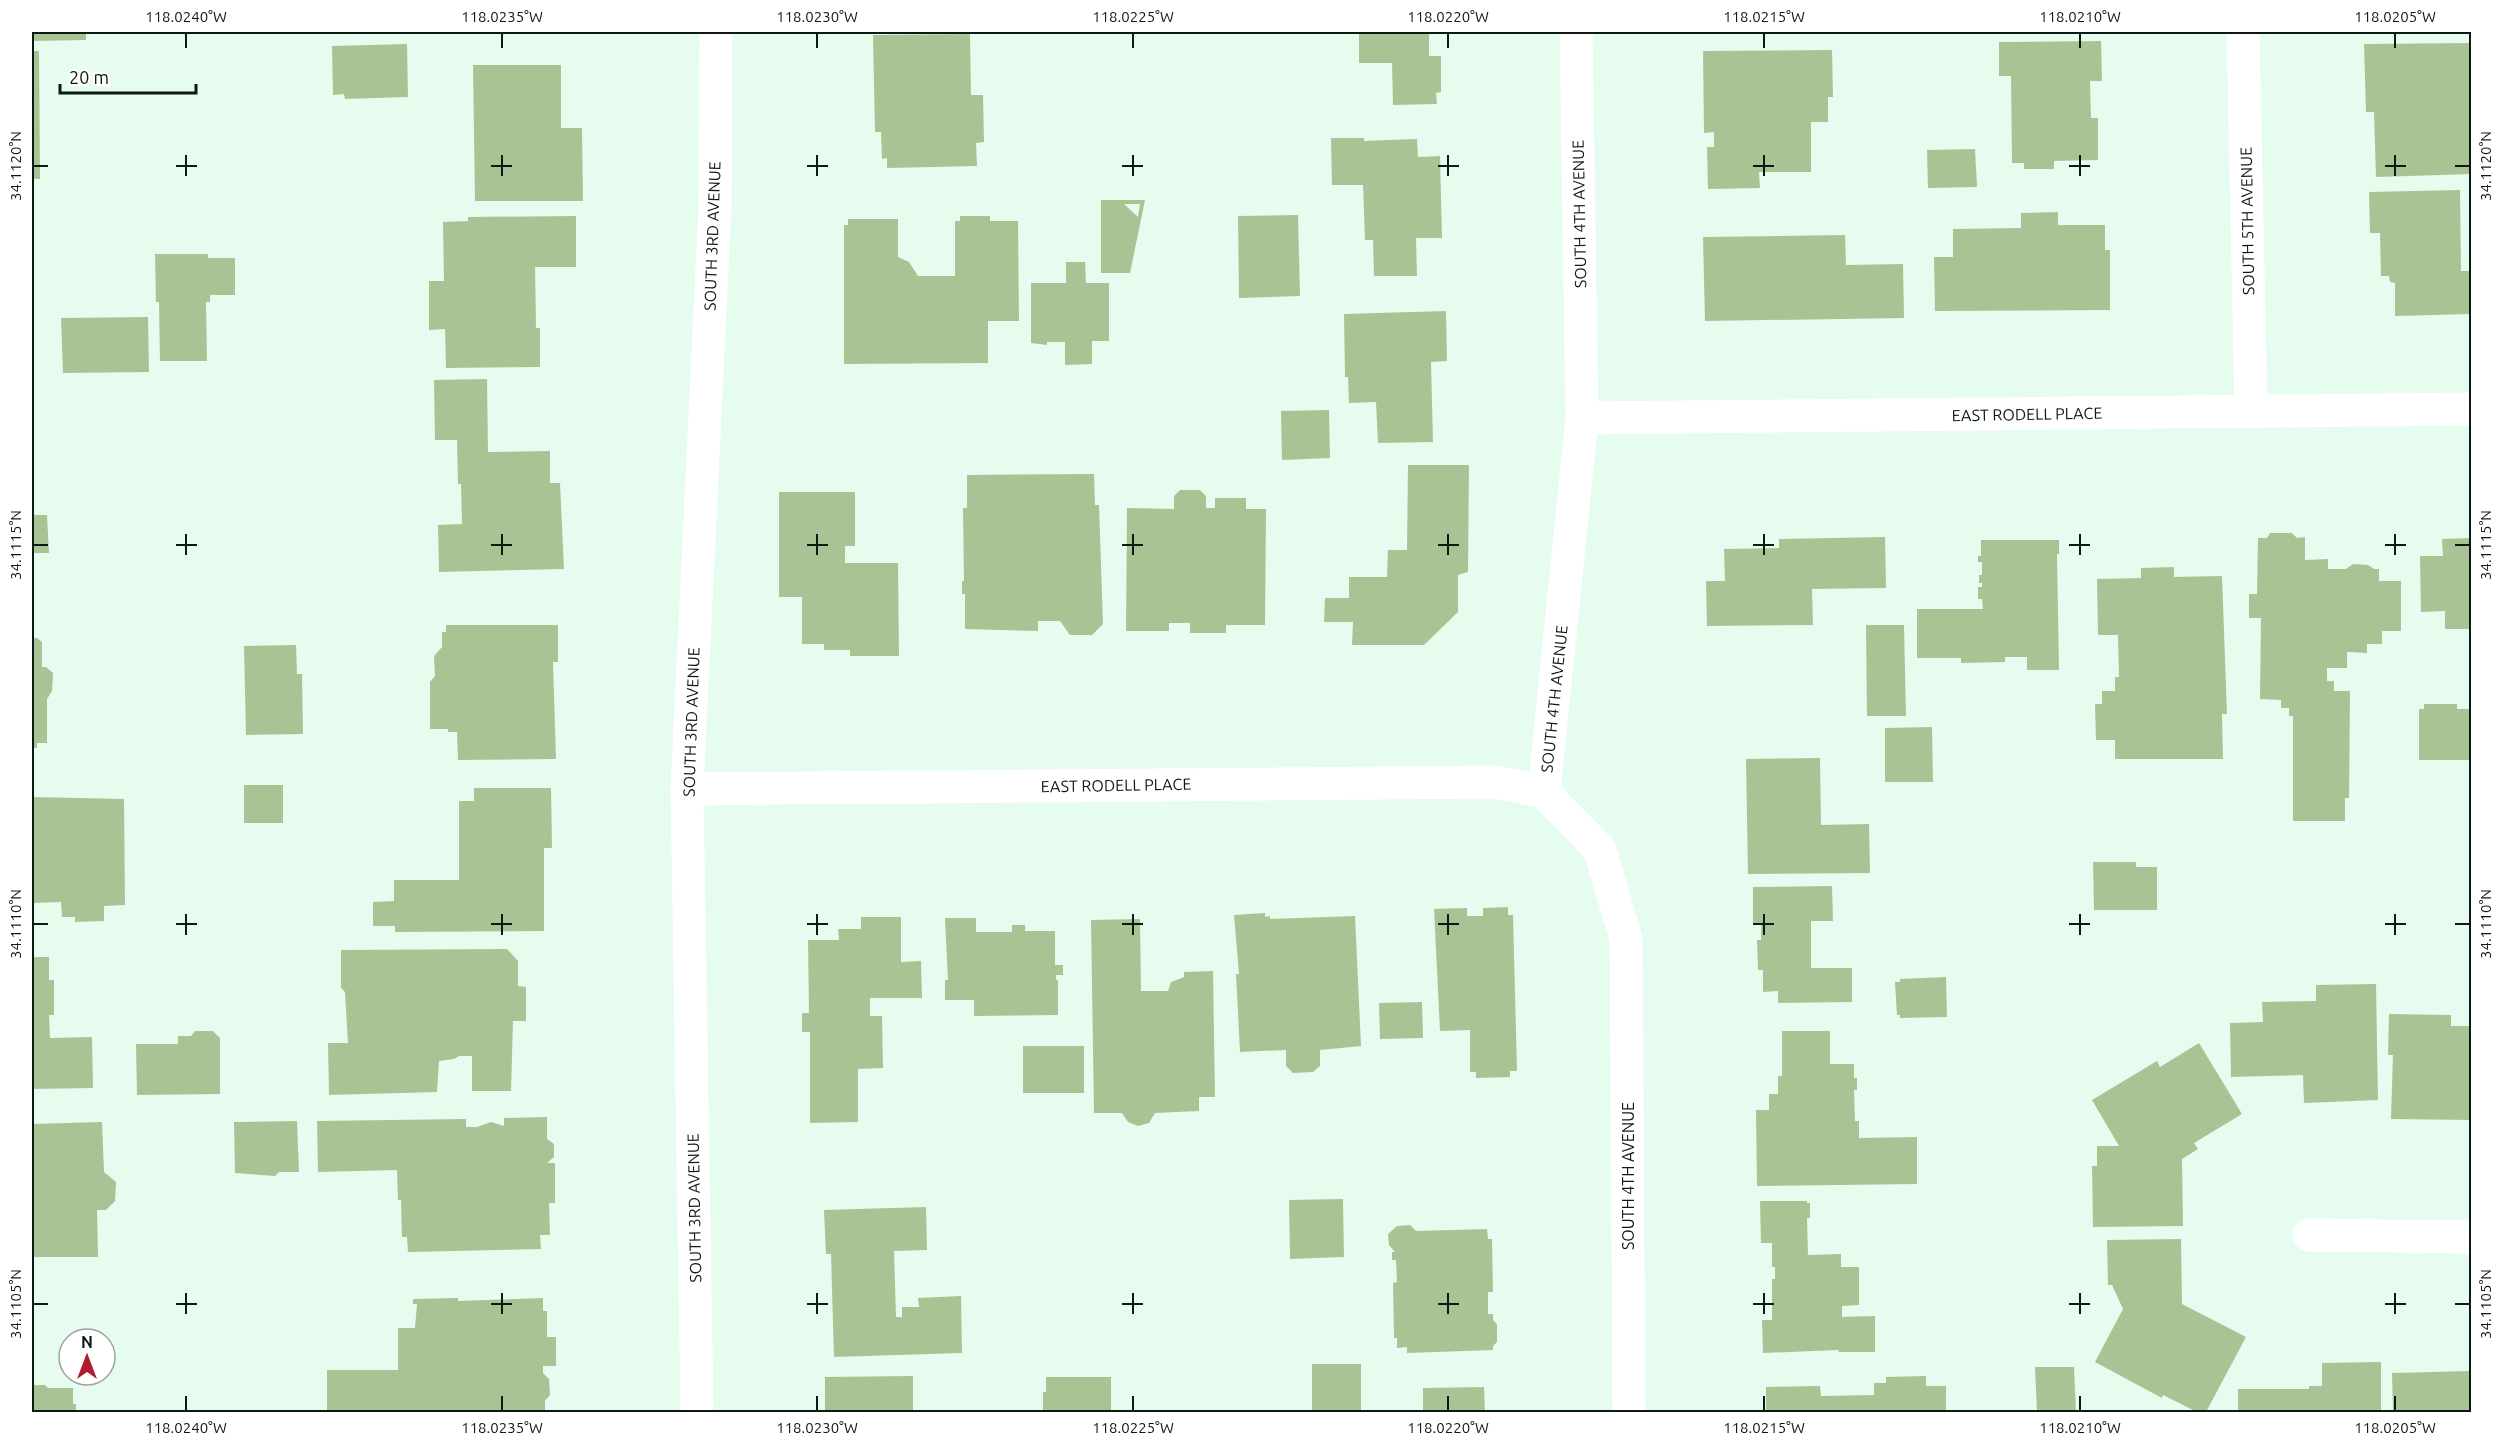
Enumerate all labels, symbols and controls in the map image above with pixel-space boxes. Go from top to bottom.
text: 118.0240°W [145,8,227,25]
text: 118.0235°W [461,8,543,25]
text: 118.0230°W [776,8,858,25]
text: 118.0225°W [1092,8,1174,25]
text: 118.0220°W [1407,8,1489,25]
text: 118.0215°W [1723,8,1805,25]
text: 118.0210°W [2039,8,2121,25]
text: 118.0205°W [2354,8,2436,25]
scale bar [60,57,196,95]
text: 20 m [69,67,109,87]
text: 34.1120°N [7,131,24,201]
text: 34.1120°N [2477,131,2494,201]
street label: SOUTH 4TH AVENUE [1569,140,1589,288]
street label: SOUTH 5TH AVENUE [2237,147,2257,295]
street label: SOUTH 3RD AVENUE [700,161,724,311]
street label: EAST RODELL PLACE [1952,404,2102,424]
text: 34.1115°N [7,510,24,580]
text: 34.1115°N [2477,510,2494,580]
street label: SOUTH 4TH AVENUE [1537,624,1571,774]
street label: SOUTH 3RD AVENUE [679,647,703,797]
street label: EAST RODELL PLACE [1041,775,1191,795]
text: 34.1110°N [7,889,24,959]
text: 34.1110°N [2477,889,2494,959]
street label: SOUTH 4TH AVENUE [1619,1102,1637,1250]
street label: SOUTH 3RD AVENUE [684,1133,704,1283]
text: 34.1105°N [7,1269,24,1339]
text: 34.1105°N [2477,1269,2494,1339]
north arrow [57,1327,117,1387]
text: N [81,1333,93,1351]
text: 118.0240°W [145,1419,227,1436]
text: 118.0235°W [461,1419,543,1436]
text: 118.0230°W [776,1419,858,1436]
text: 118.0225°W [1092,1419,1174,1436]
text: 118.0220°W [1407,1419,1489,1436]
text: 118.0215°W [1723,1419,1805,1436]
text: 118.0210°W [2039,1419,2121,1436]
text: 118.0205°W [2354,1419,2436,1436]

